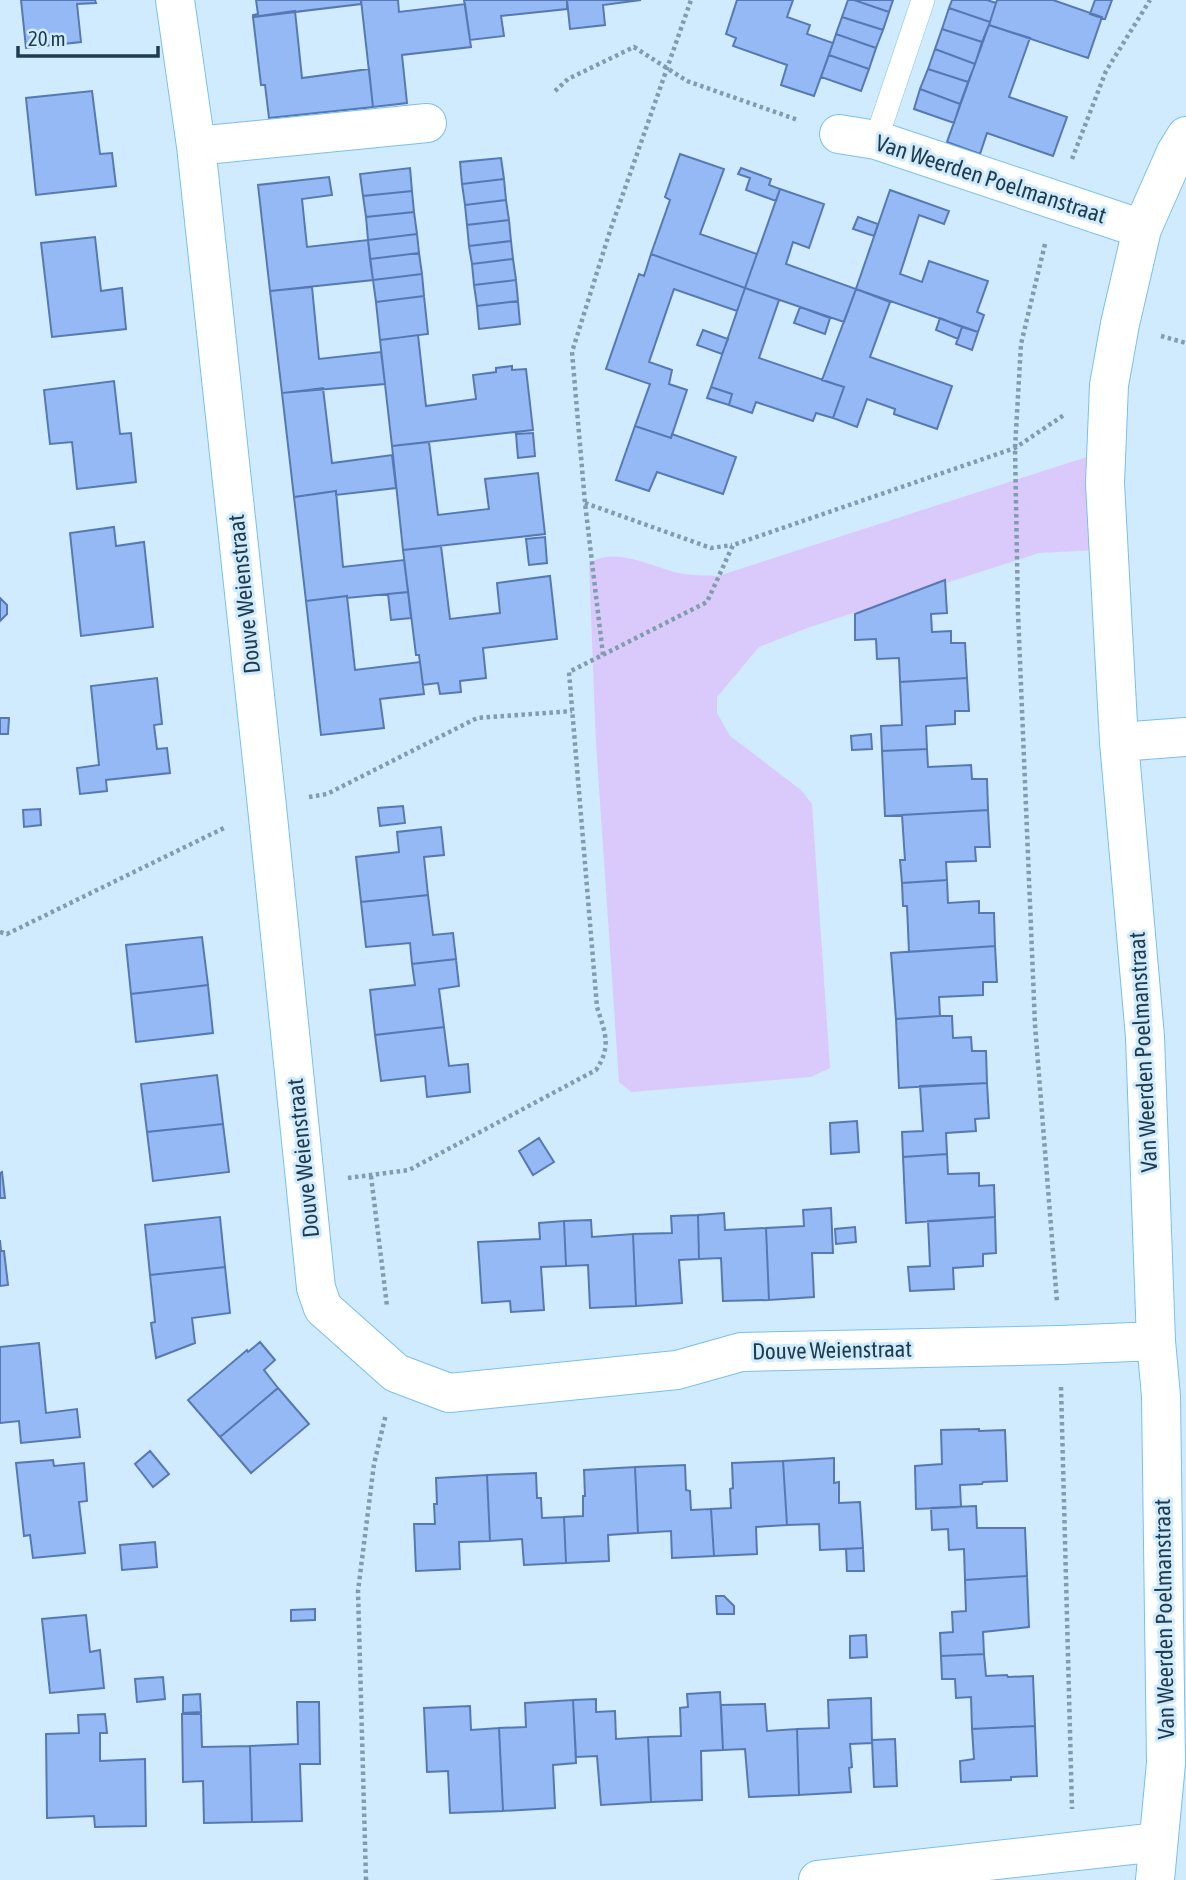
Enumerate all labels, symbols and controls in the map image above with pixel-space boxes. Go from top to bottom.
scale bar [18,14,158,58]
text: 20 m [28,26,66,50]
street label: Van Weerden Poelmanstraat [873,129,1109,229]
street label: Douve Weienstraat [223,513,265,675]
street label: Van Weerden Poelmanstraat [1124,931,1162,1173]
street label: Douve Weienstraat [282,1077,324,1239]
street label: Douve Weienstraat [752,1336,912,1364]
street label: Van Weerden Poelmanstraat [1149,1498,1179,1740]

